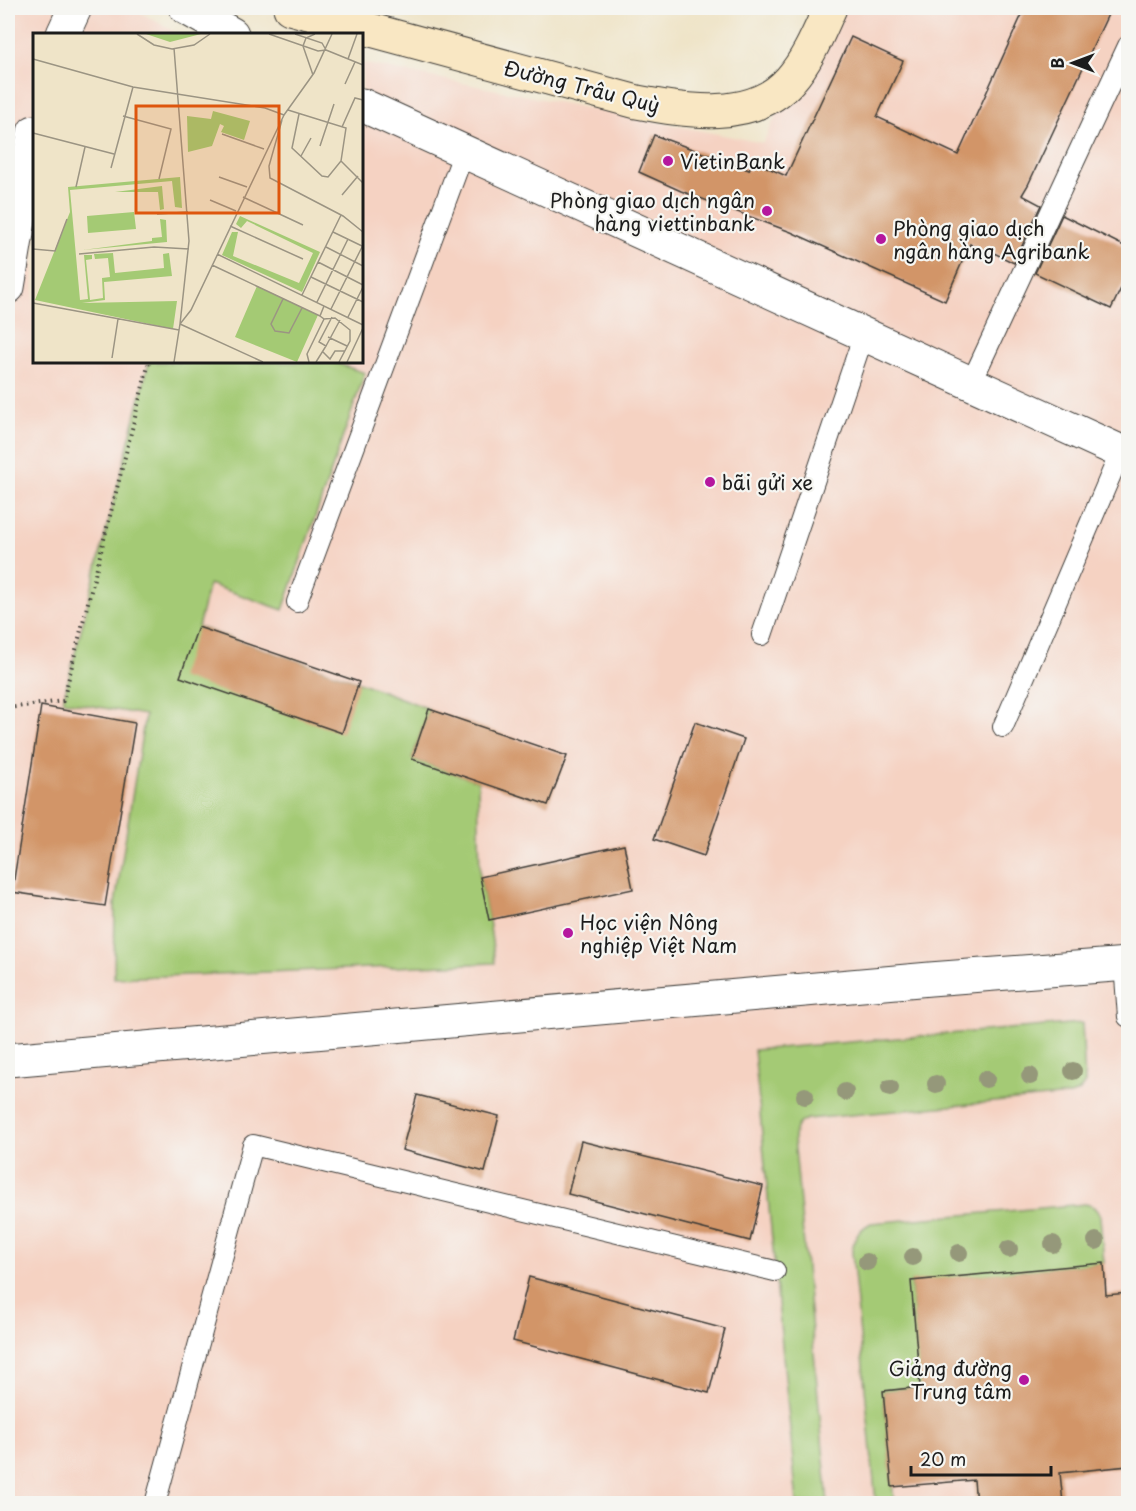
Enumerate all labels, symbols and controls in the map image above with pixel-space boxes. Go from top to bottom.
inset map [33,33,363,363]
north arrow [1043,33,1103,93]
street label: Đường Trâu Quỳ [501,52,663,120]
text: B [1045,57,1069,68]
place label: VietinBank [680,146,785,176]
marker: VietinBank [661,154,675,168]
place label: Phòng giao dịch ngân hàng viettinbank [550,185,755,238]
marker: Phòng giao dịch ngân hàng viettinbank [760,204,774,218]
place label: Phòng giao dịch ngân hàng Agribank [893,213,1090,266]
marker: Phòng giao dịch ngân hàng Agribank [874,232,888,246]
place label: bãi gửi xe [722,467,813,497]
marker: bãi gửi xe [703,475,717,489]
place label: Học viện Nông nghiệp Việt Nam [580,907,737,960]
marker: Học viện Nông nghiệp Việt Nam [561,926,575,940]
place label: Giảng đường Trung tâm [889,1353,1012,1406]
marker: Giảng đường Trung tâm [1017,1373,1031,1387]
scale bar [911,1439,1050,1477]
text: 20 m [920,1445,966,1472]

